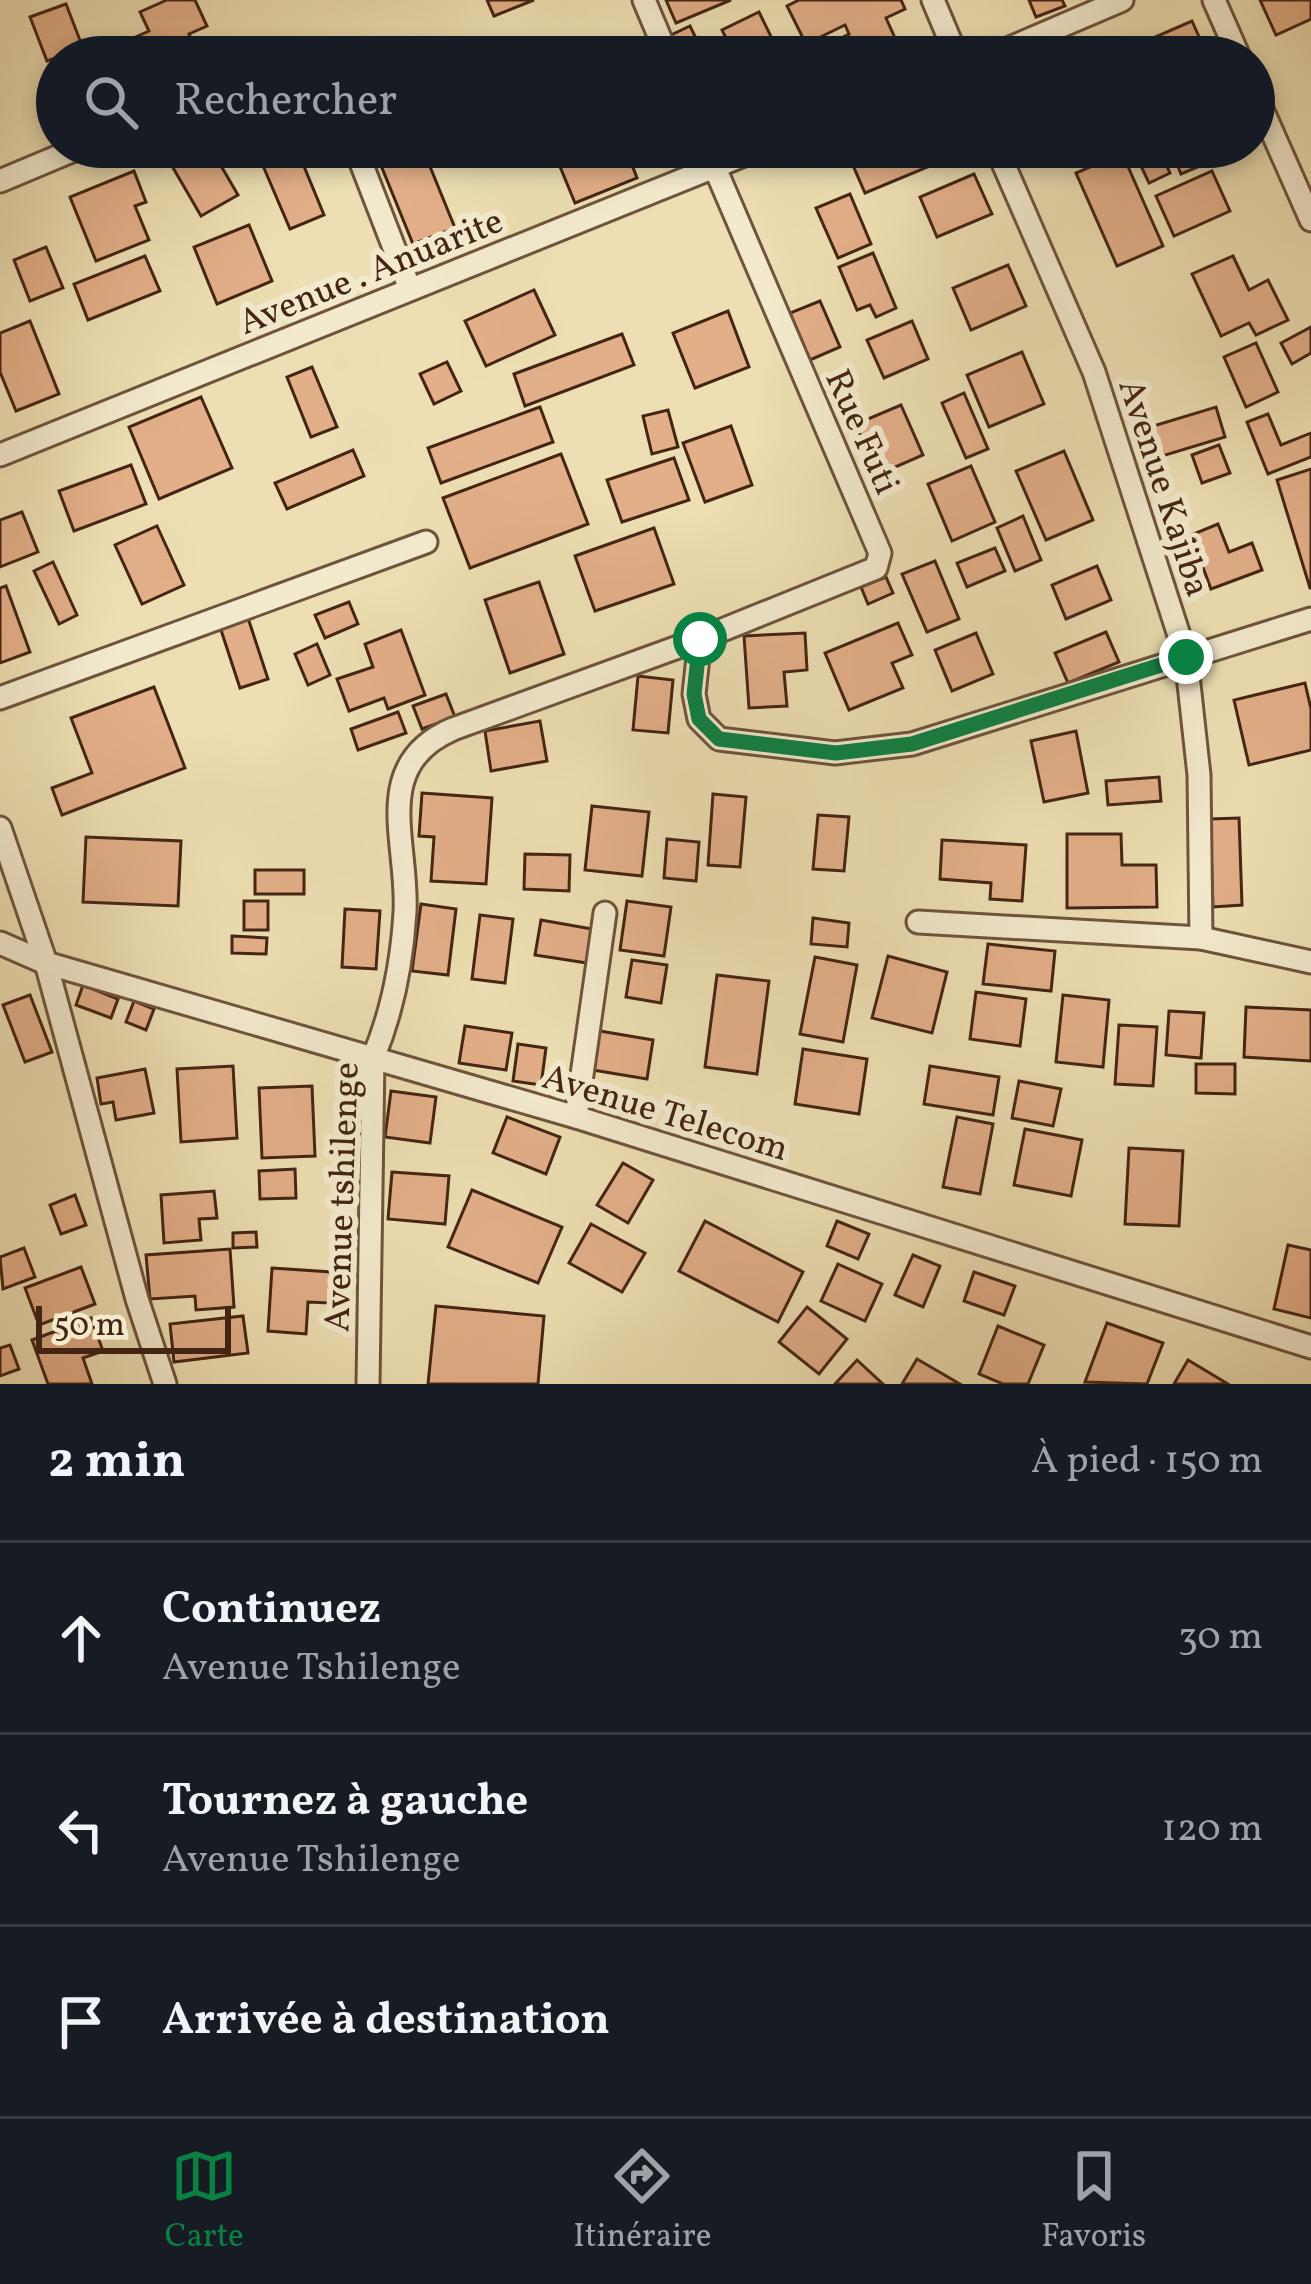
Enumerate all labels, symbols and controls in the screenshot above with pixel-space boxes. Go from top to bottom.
search box [36,36,1275,168]
icon: search [78,69,144,135]
text: Rechercher [174,71,397,134]
street label: Avenue . Anuarite [232,198,511,350]
street label: Rue Futi [811,362,910,503]
street label: Avenue Kajiba [1104,373,1221,603]
route start [673,612,727,666]
route end [1159,630,1213,684]
street label: Avenue Telecom [536,1054,794,1176]
street label: Avenue tshilenge [314,1061,374,1333]
scale bar [36,1300,231,1353]
text: 50 m [54,1304,125,1350]
text: 2 min [48,1427,186,1498]
text: À pied · 150 m [1031,1435,1263,1489]
text: Continuez [162,1579,381,1642]
icon: ahead [48,1605,114,1671]
text: 30 m [1178,1611,1263,1665]
text: Avenue Tshilenge [162,1642,461,1696]
text: Tournez à gauche [162,1771,528,1834]
icon: left [48,1797,114,1863]
text: 120 m [1162,1803,1263,1857]
text: Avenue Tshilenge [162,1834,461,1888]
icon: arrive [48,1989,114,2055]
text: Arrivée à destination [162,1990,610,2053]
tab: Carte [165,2143,244,2261]
tab: Itinéraire [573,2143,712,2261]
tab: Favoris [1041,2143,1146,2261]

